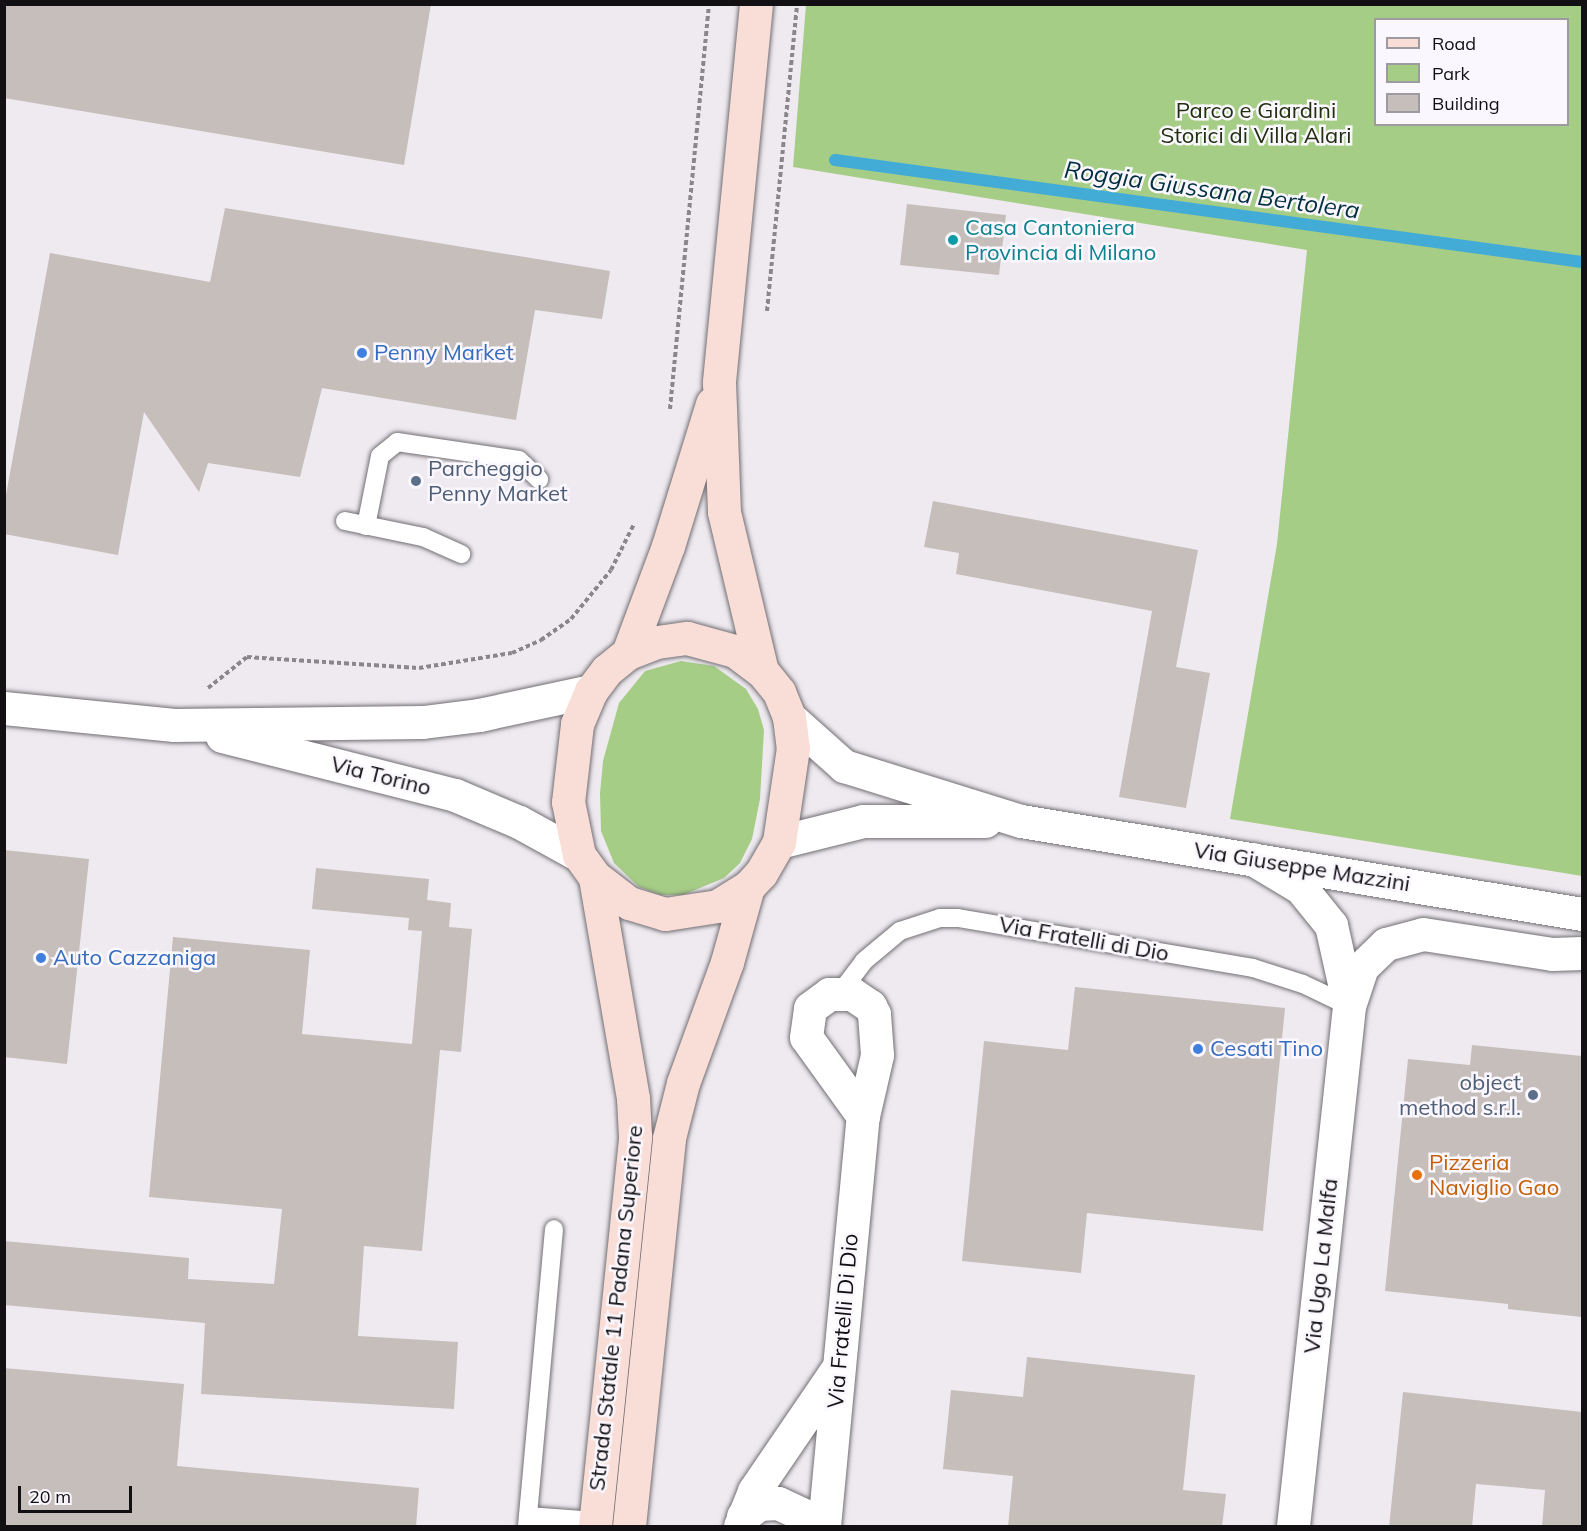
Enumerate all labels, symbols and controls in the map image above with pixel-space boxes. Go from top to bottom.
legend [1374,18,1569,126]
text: Road [1432,32,1476,55]
text: Park [1432,62,1470,85]
text: Building [1432,92,1500,115]
park label: Parco e Giardini Storici di Villa Alari [1161,97,1351,148]
water label: Roggia Giussana Bertolera [1063,155,1361,225]
place label: Casa Cantoniera Provincia di Milano [965,214,1156,266]
marker: Casa Cantoniera Provincia di Milano [946,233,960,247]
place label: Penny Market [374,340,514,366]
marker: Penny Market [355,346,369,360]
place label: Parcheggio Penny Market [428,455,568,506]
marker: Parcheggio Penny Market [409,474,423,488]
street label: Via Torino [328,751,434,801]
street label: Via Giuseppe Mazzini [1192,837,1412,897]
street label: Via Fratelli di Dio [997,911,1171,967]
place label: Auto Cazzaniga [53,945,216,971]
marker: Auto Cazzaniga [34,951,48,965]
place label: Cesati Tino [1210,1036,1323,1062]
marker: Cesati Tino [1191,1042,1205,1056]
place label: object method s.r.l. [1399,1069,1521,1120]
marker: object method s.r.l. [1526,1088,1540,1102]
street label: Strada Statale 11 Padana Superiore [584,1124,648,1492]
place label: Pizzeria Naviglio Gao [1429,1149,1559,1200]
marker: Pizzeria Naviglio Gao [1410,1168,1424,1182]
street label: Via Ugo La Malfa [1299,1177,1343,1355]
street label: Via Fratelli Di Dio [822,1232,864,1410]
scale bar [21,1474,135,1512]
text: 20 m [29,1485,71,1508]

